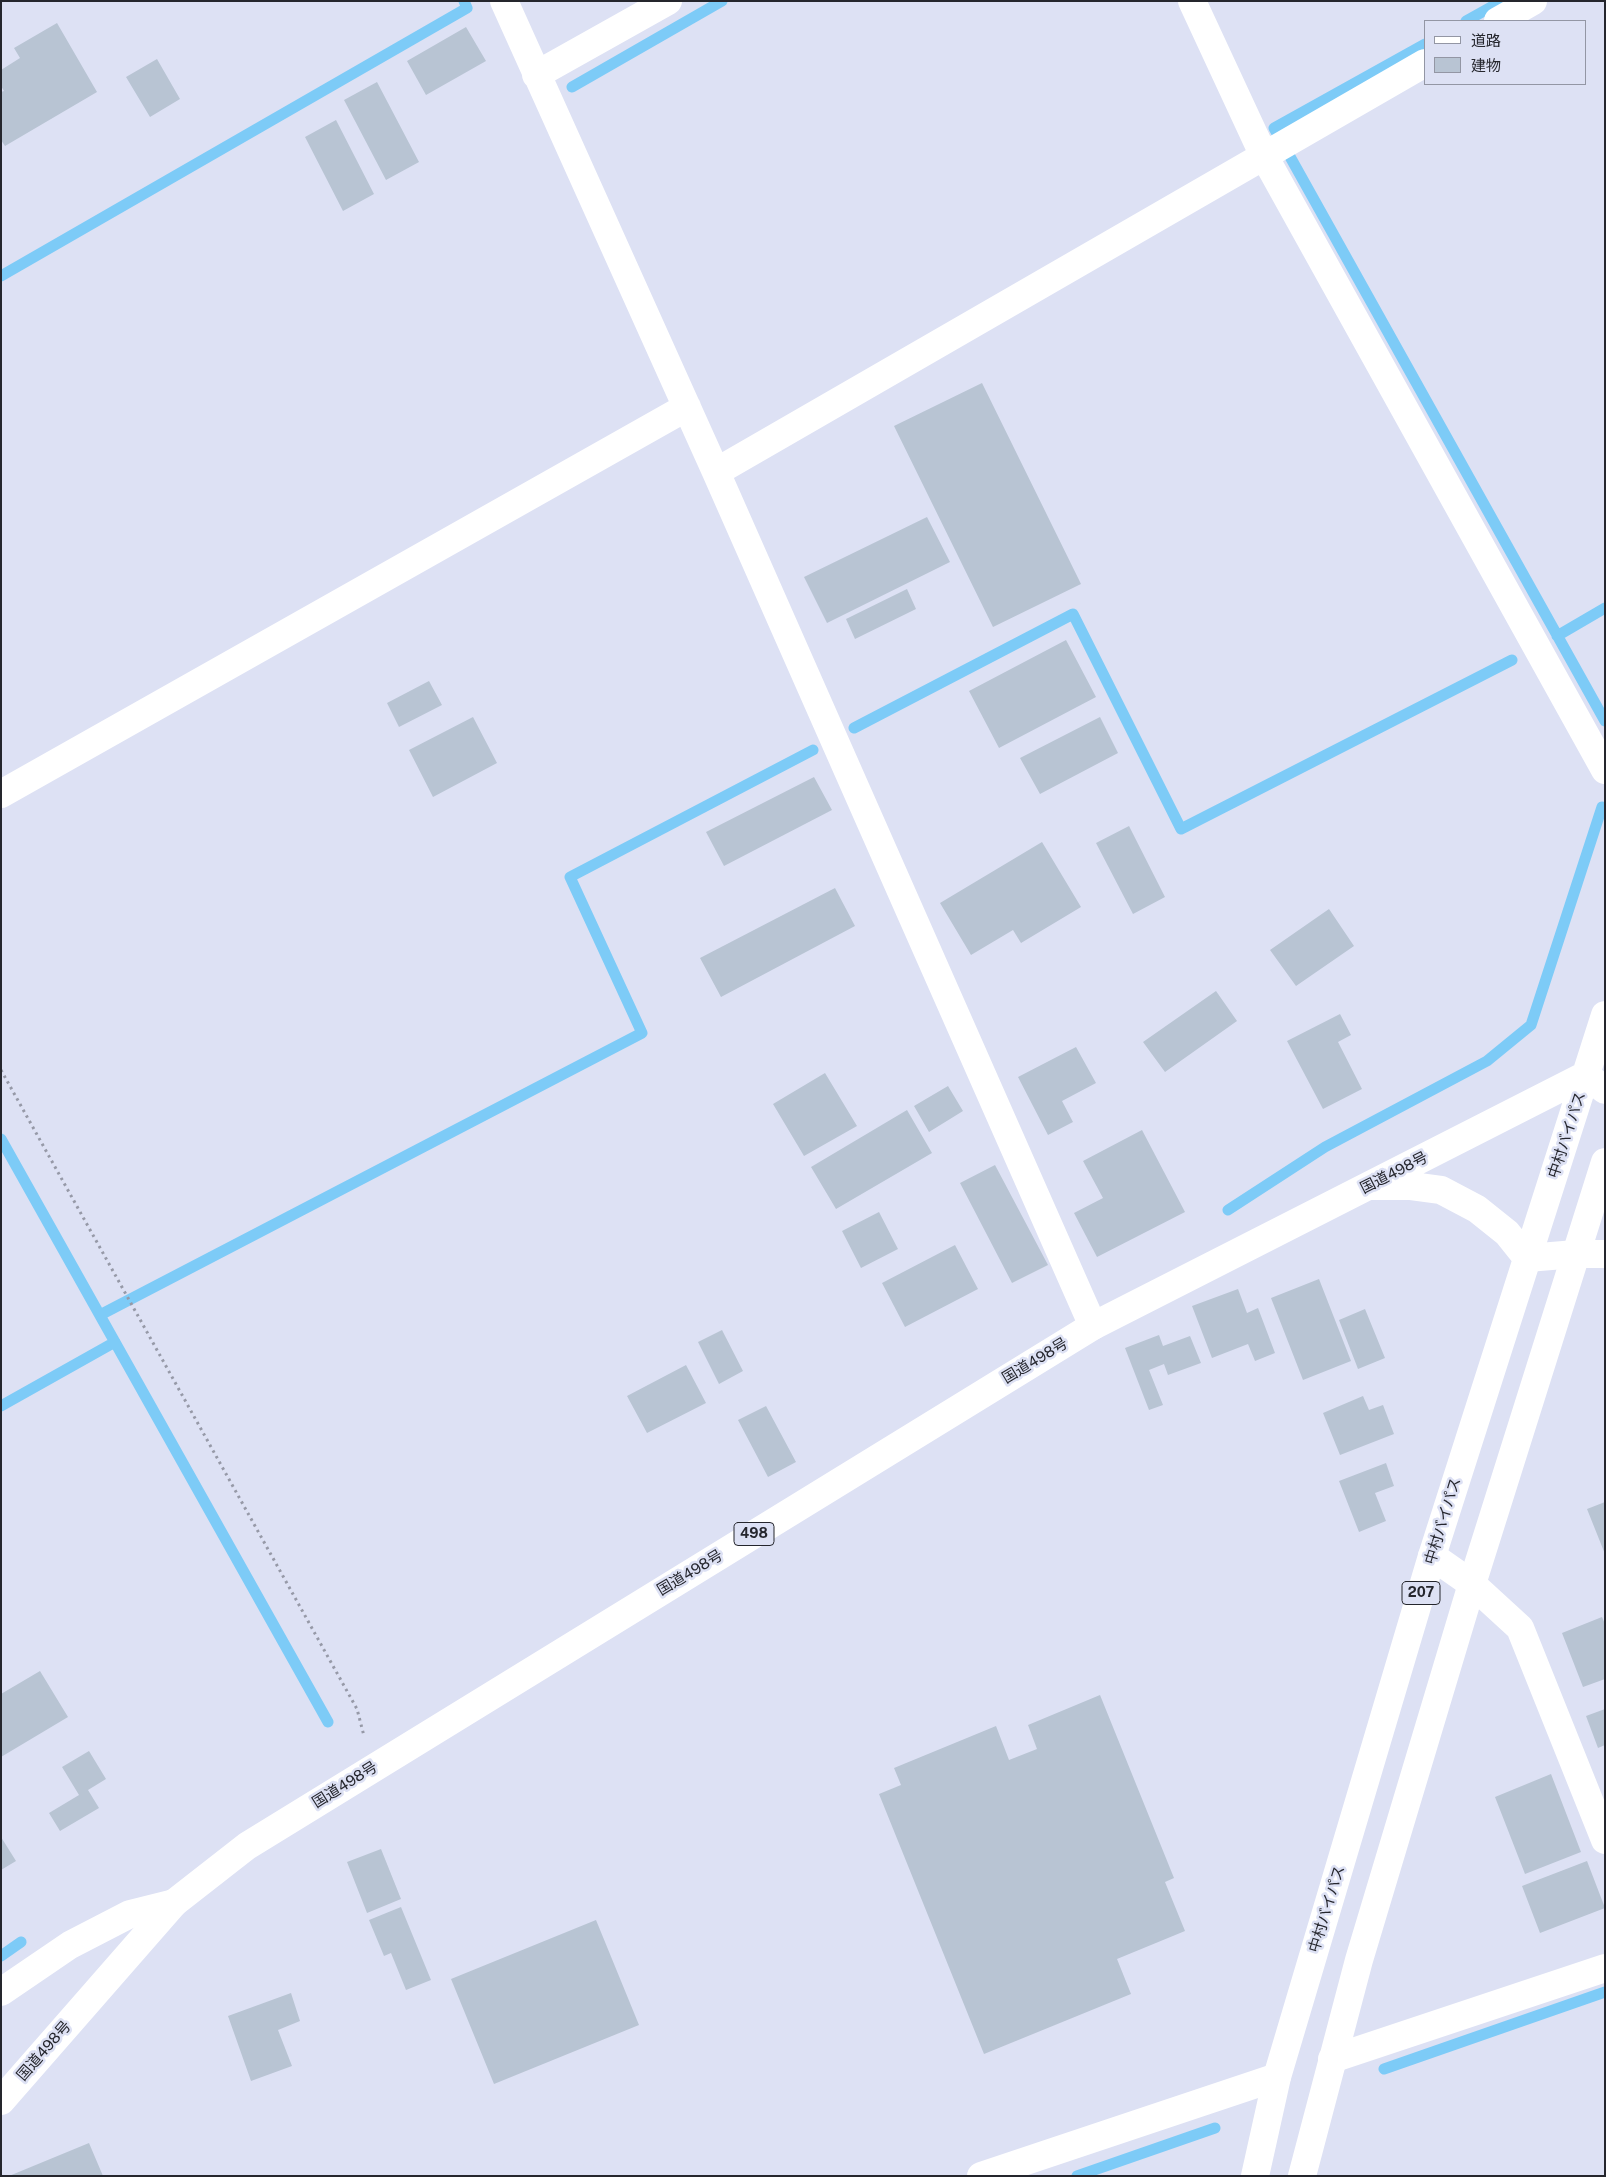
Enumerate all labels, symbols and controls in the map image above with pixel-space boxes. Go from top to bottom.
legend [1424,20,1586,85]
text: 道路 [1471,32,1501,49]
text: 建物 [1471,57,1501,74]
street label: 中村バイパス [1545,1089,1589,1181]
street label: 国道498号 [1357,1148,1431,1198]
street label: 国道498号 [999,1334,1071,1388]
street label: 中村バイパス [1421,1475,1465,1567]
road number: 498 [734,1522,774,1546]
street label: 国道498号 [654,1546,726,1600]
road number: 207 [1402,1582,1440,1605]
street label: 国道498号 [309,1758,381,1812]
street label: 中村バイパス [1305,1863,1349,1955]
street label: 国道498号 [13,2017,75,2085]

